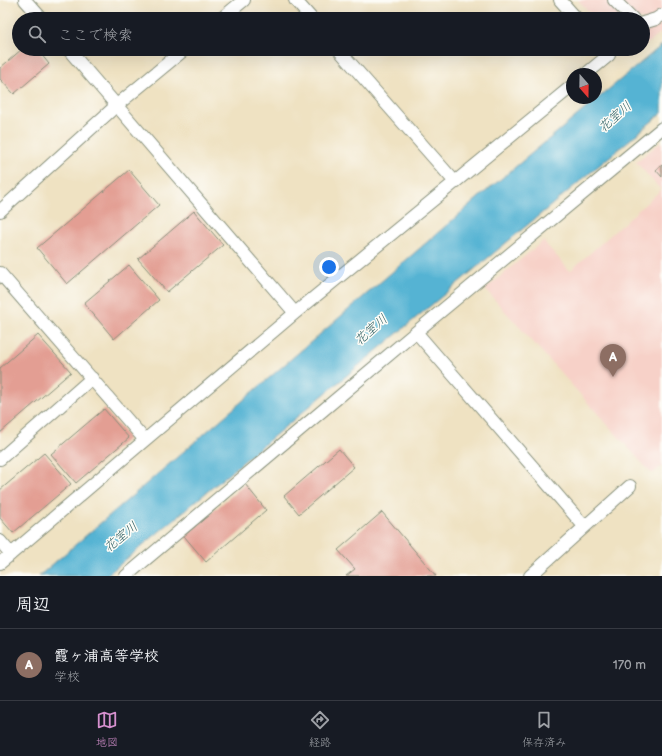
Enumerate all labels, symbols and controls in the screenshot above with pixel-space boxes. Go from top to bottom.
search box [12,12,650,56]
icon: search [26,23,48,45]
text: ここで検索 [58,26,133,45]
north arrow [566,68,602,104]
water label: 花室川 [595,98,635,136]
your location [319,257,339,277]
water label: 花室川 [351,311,391,349]
pin: A [600,344,626,377]
water label: 花室川 [101,519,141,555]
text: 周辺 [16,595,50,615]
text: 霞ヶ浦高等学校 [54,647,159,666]
text: A [25,657,33,673]
text: 170 m [613,657,646,673]
text: 学校 [54,669,80,685]
tab: 地図 [96,709,118,749]
tab: 経路 [309,709,331,749]
tab: 保存済み [522,709,566,749]

